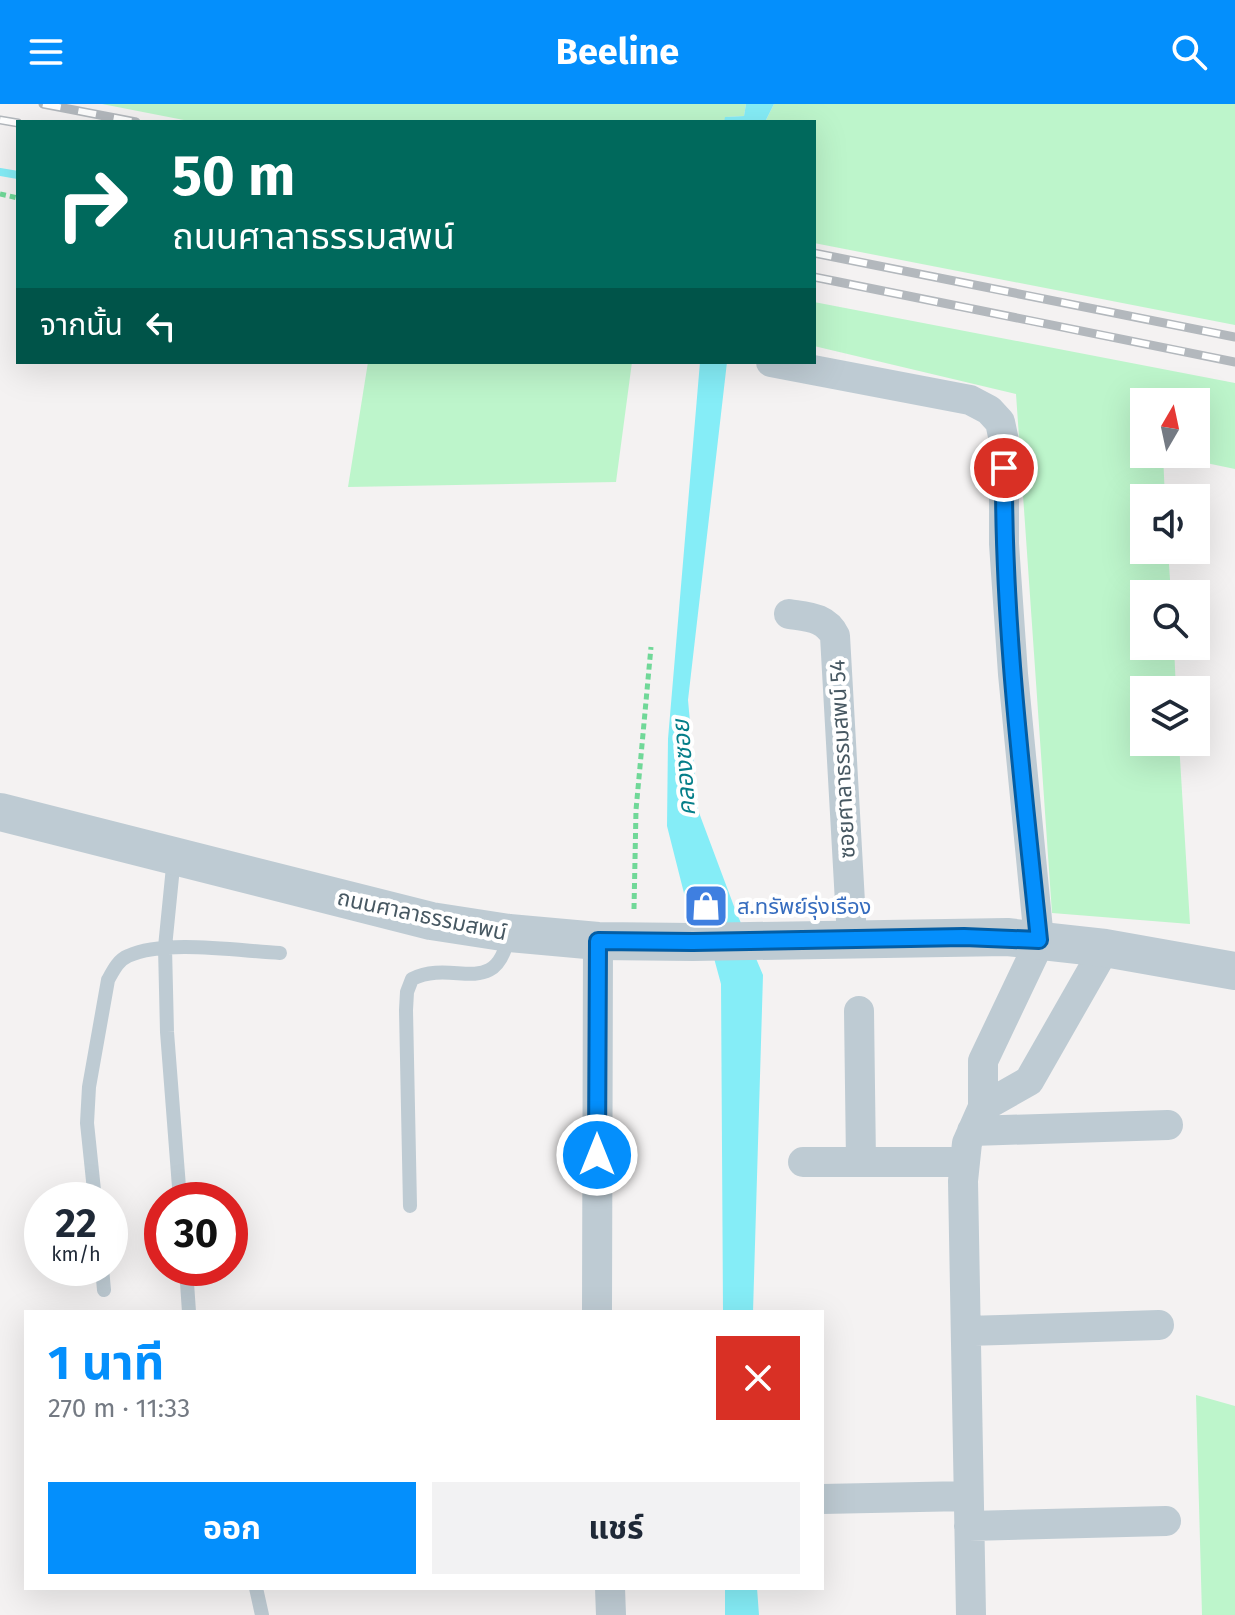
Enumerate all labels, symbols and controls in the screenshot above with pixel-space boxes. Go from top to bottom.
icon: menu [24,30,68,74]
text: Beeline [556,30,679,74]
icon: search [1167,30,1211,74]
text: 50 m [172,143,295,210]
icon: right [40,152,144,256]
text: ถนนศาลาธรรมสพน์ [172,215,455,259]
icon: left [139,304,183,348]
text: จากนั้น [40,307,123,343]
north arrow [1130,388,1210,468]
map controls [1130,388,1210,756]
pin [970,434,1038,502]
icon: arrive [982,446,1026,490]
button: sound [1130,484,1210,564]
button: search [1130,580,1210,660]
street label: ซอยศาลาธรรมสพน์ 54 [823,659,861,859]
button: layers [1130,676,1210,756]
water label: คลองซอย [667,717,701,817]
shop icon: ส.ทรัพย์รุ่งเรือง [682,882,730,930]
street label: ถนนศาลาธรรมสพน์ [335,884,509,946]
place label: ส.ทรัพย์รุ่งเรือง [737,893,871,920]
position arrow [555,1113,639,1197]
speed limit sign: 30 [144,1182,248,1286]
text: 22 [55,1200,97,1248]
text: km/h [51,1242,101,1266]
text: 1 นาที [48,1334,164,1392]
button: close [716,1336,800,1420]
text: 270 m · 11:33 [48,1393,190,1424]
button: ออก [48,1482,416,1574]
button: แชร์ [432,1482,800,1574]

